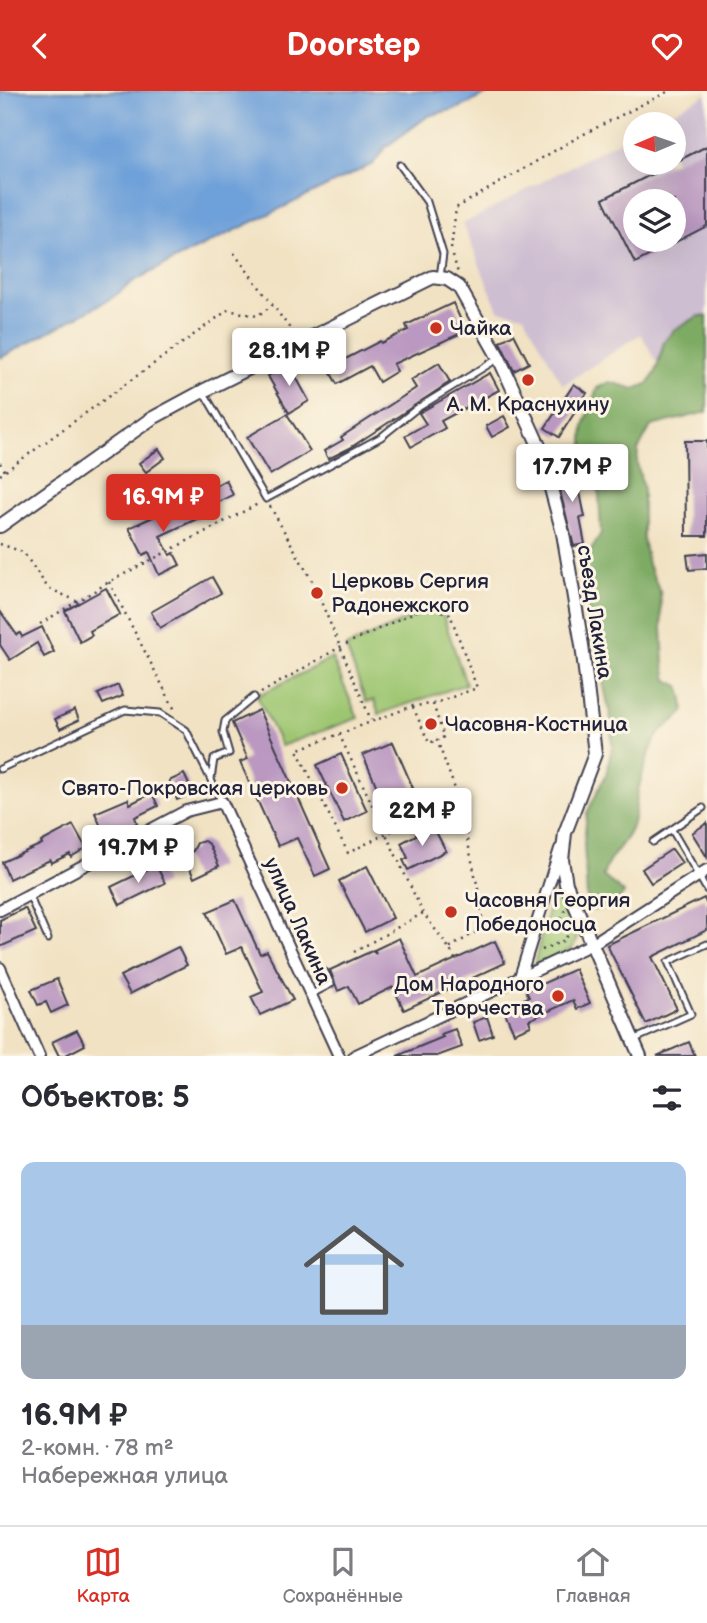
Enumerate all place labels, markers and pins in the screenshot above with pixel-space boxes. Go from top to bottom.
place label: Чайка [450,316,512,341]
marker: Чайка [428,320,444,336]
pin: 28.1M ₽ [224,329,354,388]
marker: А. М. Краснухину [520,372,536,388]
place label: А. М. Краснухину [446,392,609,417]
pin: 17.7M ₽ [507,445,637,504]
pin: 16.9M ₽ [98,475,228,534]
place label: Церковь Сергия Радонежского [331,569,489,618]
marker: Церковь Сергия Радонежского [309,585,325,601]
place label: Часовня-Костница [445,712,628,737]
marker: Часовня-Костница [423,716,439,732]
place label: Свято-Покровская церковь [62,776,329,801]
marker: Свято-Покровская церковь [334,780,350,796]
pin: 22M ₽ [373,789,471,848]
pin: 19.7M ₽ [73,825,203,885]
place label: Часовня Георгия Победоносца [465,888,631,937]
marker: Часовня Георгия Победоносца [443,904,459,920]
place label: Дом Народного Творчества [394,972,545,1021]
marker: Дом Народного Творчества [550,988,566,1004]

